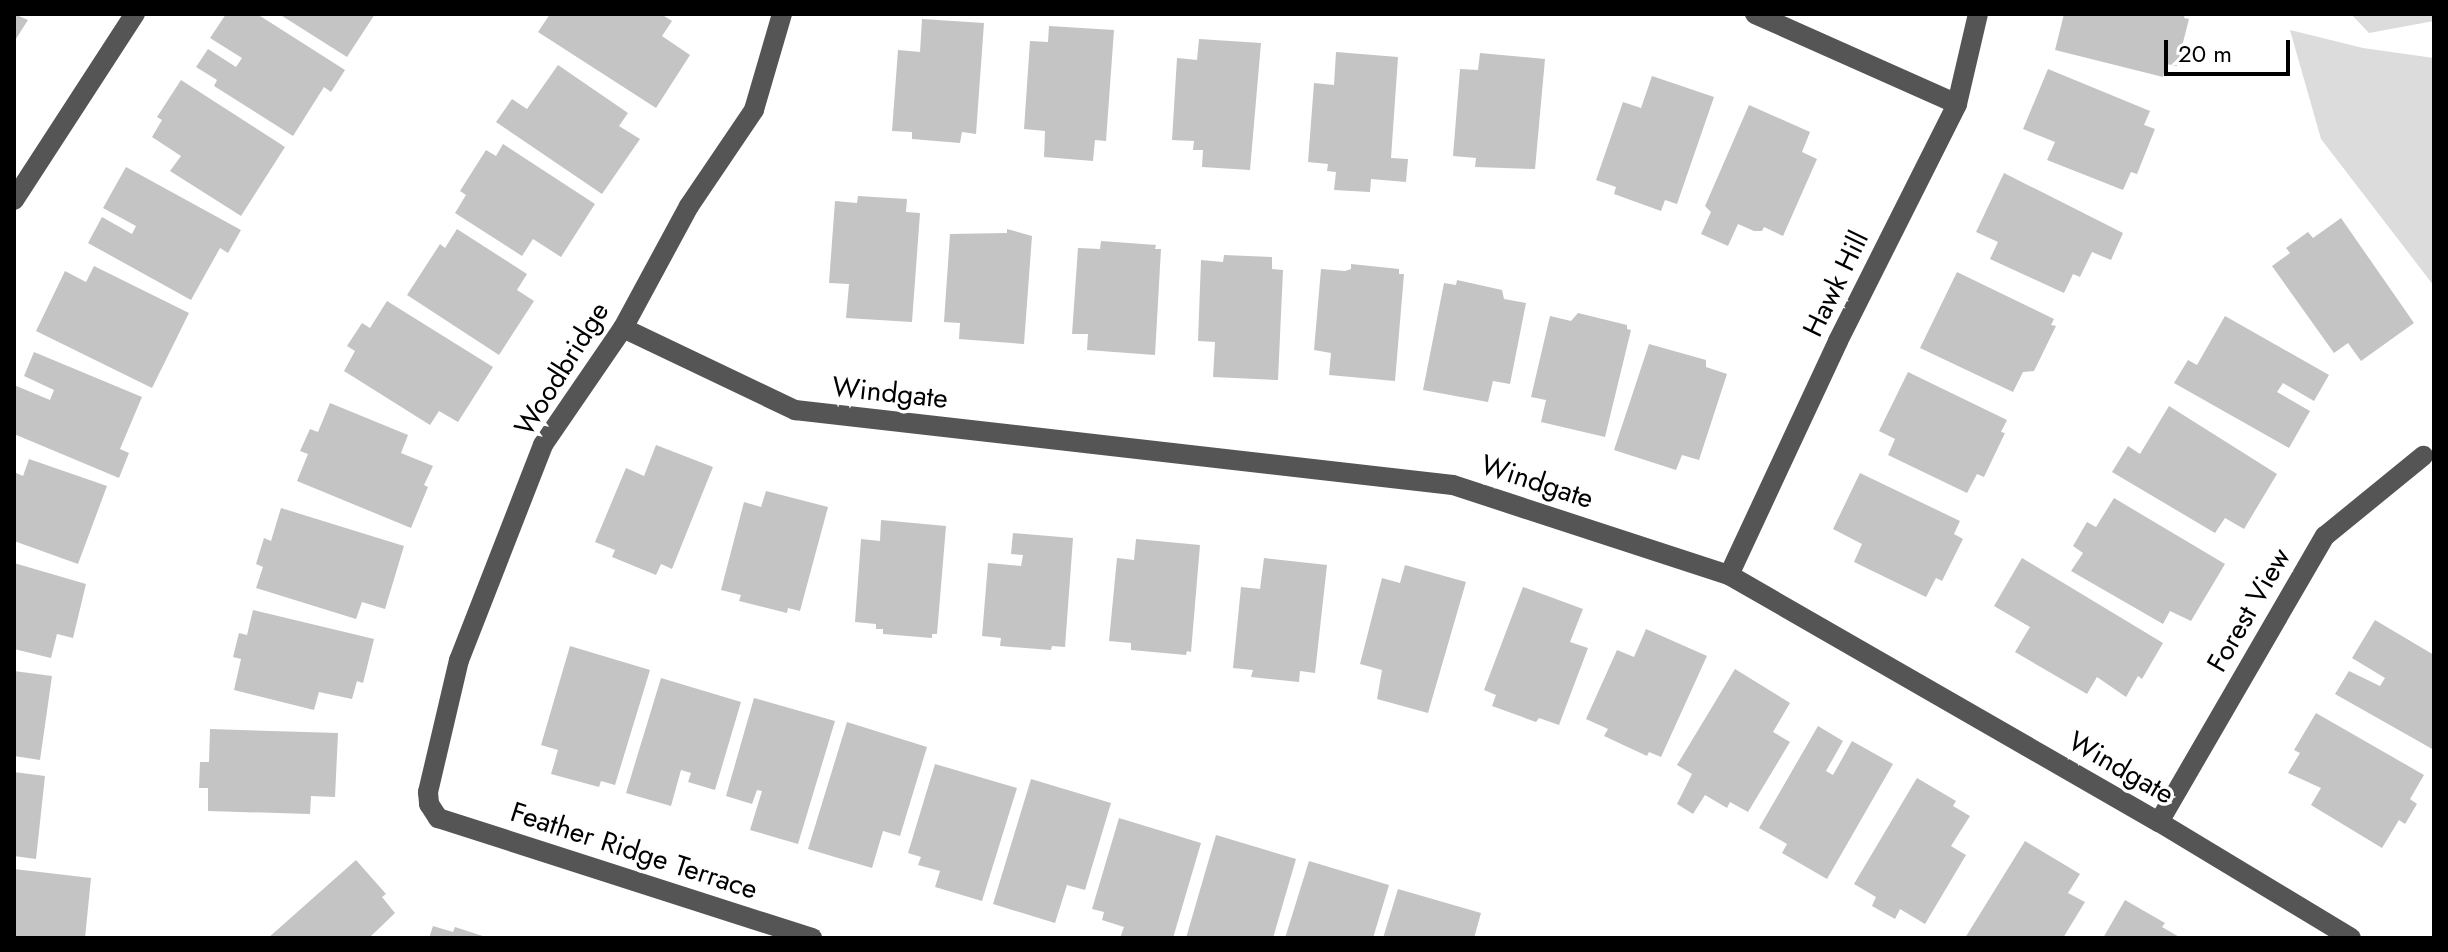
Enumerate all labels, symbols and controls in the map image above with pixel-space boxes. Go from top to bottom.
scale bar [2168,24,2294,74]
text: 20 m [2178,36,2232,71]
street label: Hawk Hill [1796,226,1876,342]
street label: Woodbridge [508,296,616,442]
street label: Windgate [830,370,950,416]
street label: Windgate [1477,448,1597,516]
street label: Forest View [2200,542,2298,678]
street label: Windgate [2062,724,2180,812]
street label: Feather Ridge Terrace [506,795,762,907]

